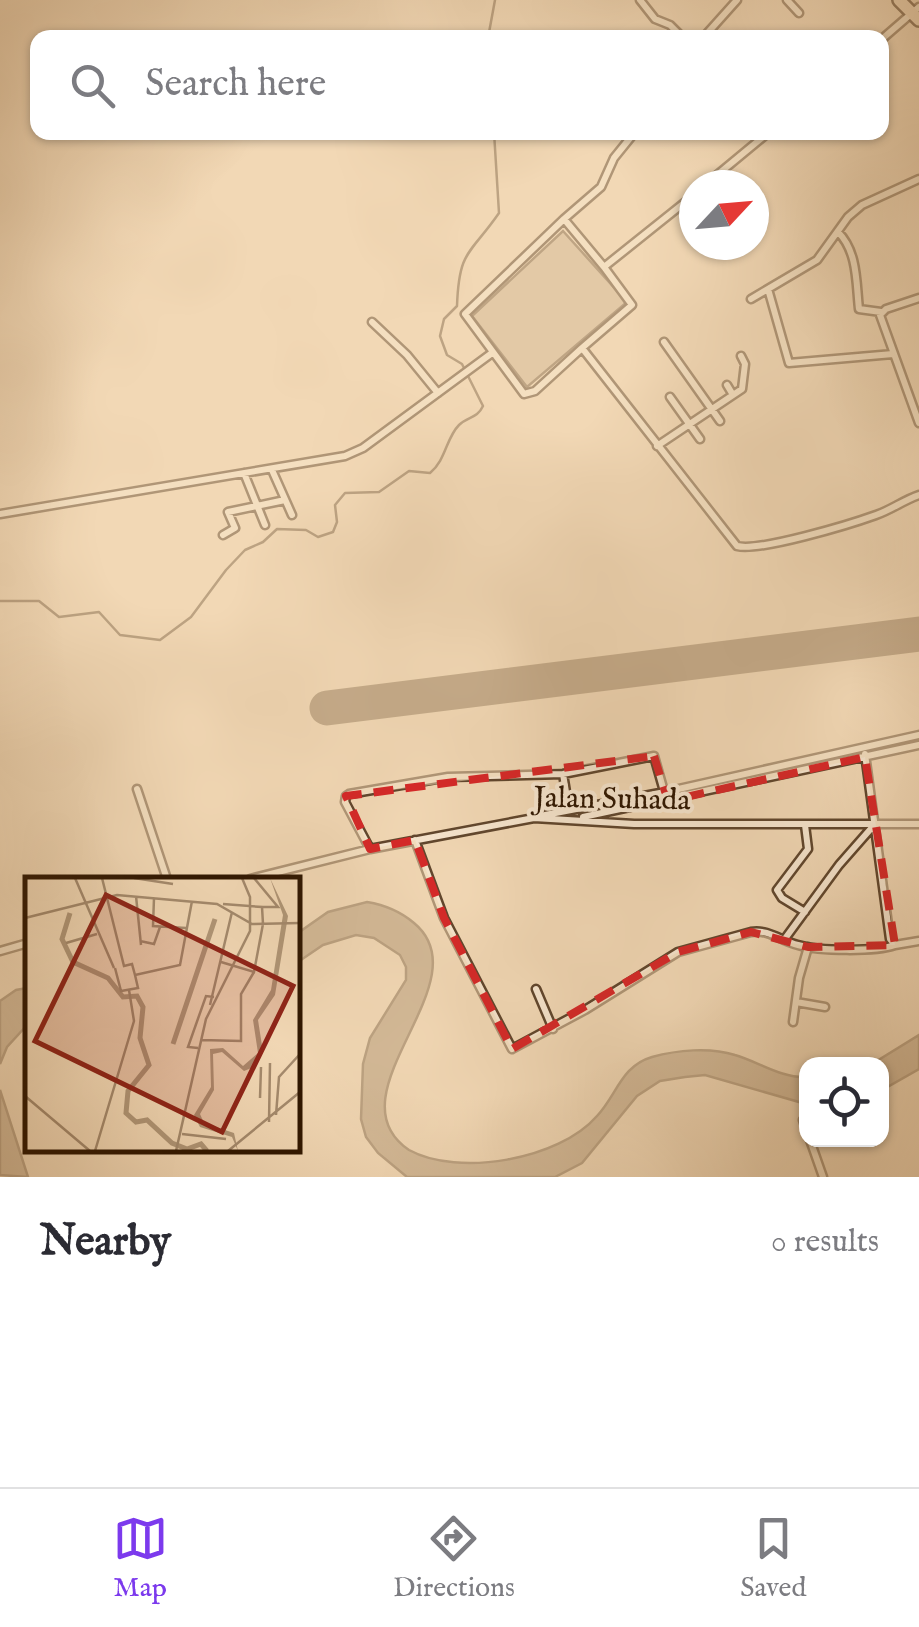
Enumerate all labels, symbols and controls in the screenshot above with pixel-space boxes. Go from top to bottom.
search box [30,30,889,140]
icon: search [65,58,120,113]
text: Search here [145,61,326,109]
north arrow [679,170,769,260]
street label: Jalan Suhada [530,780,691,820]
inset map [25,877,300,1152]
map controls [799,1057,889,1147]
button: locate [799,1057,889,1147]
text: Nearby [40,1216,171,1269]
text: 0 results [771,1222,879,1263]
tab: Map [113,1511,168,1606]
tab: Directions [393,1511,515,1606]
tab: Saved [740,1511,806,1606]

